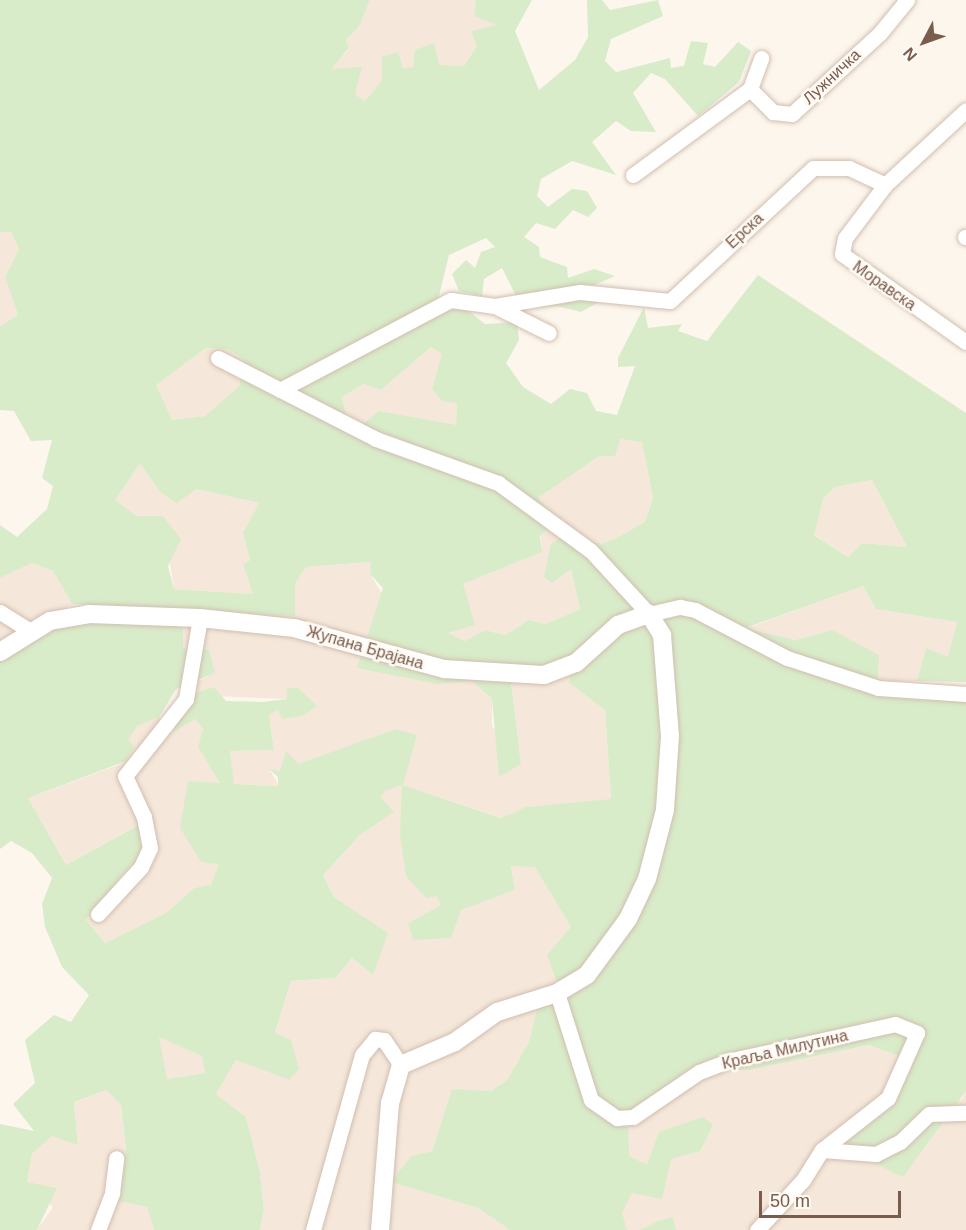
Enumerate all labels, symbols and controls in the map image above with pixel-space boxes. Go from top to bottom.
north arrow [894,12,954,72]
text: N [900,44,920,64]
street label: Лужничка [799,45,865,109]
street label: Ерска [722,209,768,253]
street label: Моравска [849,257,919,315]
street label: Жупана Брајана [304,622,426,674]
street label: Краља Милутина [720,1026,850,1074]
scale bar [762,1179,904,1217]
text: 50 m [770,1191,810,1211]

